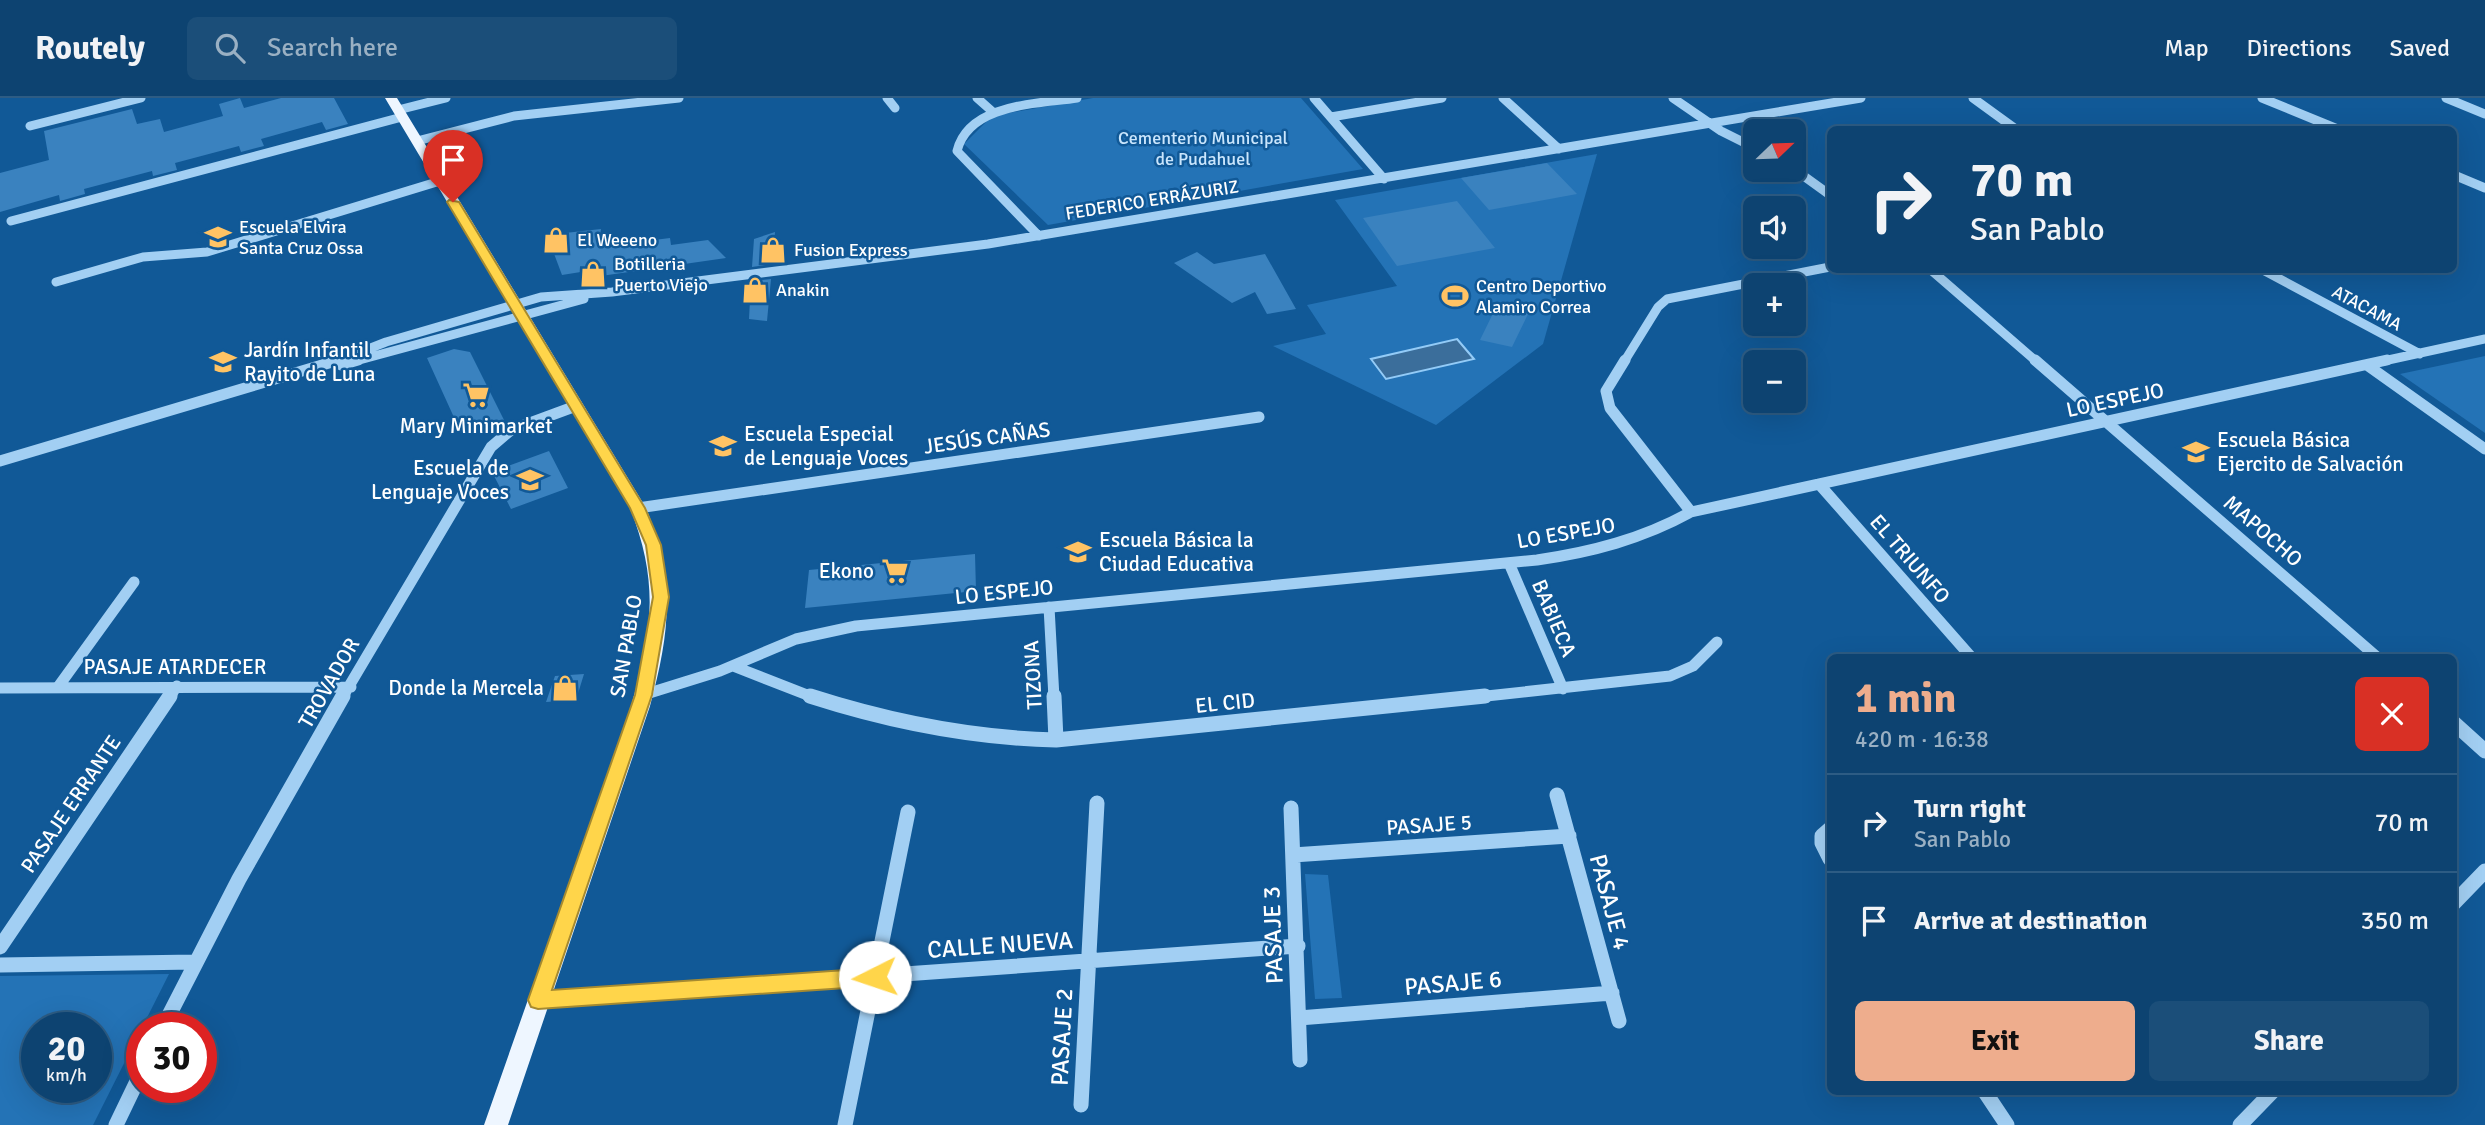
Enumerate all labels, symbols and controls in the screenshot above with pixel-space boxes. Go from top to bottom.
search box [187,17,677,80]
text: Routely [35,28,145,69]
icon: search [211,29,249,67]
text: Search here [267,32,398,64]
text: Map [2164,33,2209,63]
text: Directions [2247,33,2352,63]
text: Saved [2390,33,2450,63]
north arrow [1743,119,1806,182]
map controls [1743,119,1806,413]
park label: Cementerio Municipal de Pudahuel [1118,127,1288,170]
pin [423,130,483,202]
icon: arrive [434,141,472,179]
text: 70 m [1970,150,2073,210]
icon: right [1855,154,1946,245]
street label: FEDERICO ERRÁZURIZ [1064,175,1240,225]
button: sound [1743,196,1806,259]
text: San Pablo [1970,210,2105,249]
place label: Escuela Elvira Santa Cruz Ossa [239,216,363,259]
school or university icon: Escuela Elvira Santa Cruz Ossa [203,222,233,252]
shop icon: El Weeeno [541,225,571,255]
place label: El Weeeno [577,229,657,251]
shop icon: Fusion Express [758,235,788,265]
place label: Fusion Express [794,239,908,261]
place label: Botilleria Puerto Viejo [614,253,708,296]
shop icon: Botilleria Puerto Viejo [578,259,608,289]
button: + [1743,273,1806,336]
shop icon: Anakin [740,275,770,305]
place label: Centro Deportivo Alamiro Correa [1476,275,1607,318]
place label: Anakin [776,279,830,301]
street label: ATACAMA [2328,280,2406,336]
sports icon: Centro Deportivo Alamiro Correa [1440,281,1470,311]
place label: Jardín Infantil Rayito de Luna [244,337,375,387]
school or university icon: Jardín Infantil Rayito de Luna [208,347,238,377]
button: − [1743,350,1806,413]
street label: LO ESPEJO [2064,377,2166,423]
supermarket icon: Mary Minimarket [461,380,491,410]
place label: Mary Minimarket [399,413,553,439]
street label: JESÚS CAÑAS [922,416,1052,460]
place label: Escuela Especial de Lenguaje Voces [744,421,908,471]
place label: Escuela Básica Ejercito de Salvación [2217,427,2404,477]
school or university icon: Escuela Especial de Lenguaje Voces [708,431,738,461]
school or university icon: Escuela Básica Ejercito de Salvación [2181,437,2211,467]
place label: Escuela de Lenguaje Voces [371,455,509,505]
school or university icon: Escuela de Lenguaje Voces [515,465,545,495]
street label: MAPOCHO [2218,490,2308,572]
street label: EL TRIUNFO [1864,509,1956,609]
street label: LO ESPEJO [1515,512,1617,554]
place label: Escuela Básica la Ciudad Educativa [1099,527,1254,577]
school or university icon: Escuela Básica la Ciudad Educativa [1063,537,1093,567]
supermarket icon: Ekono [880,556,910,586]
place label: Ekono [819,558,874,584]
street label: LO ESPEJO [953,574,1055,610]
street label: BABIECA [1526,575,1582,661]
street label: SAN PABLO [604,593,648,699]
street label: TROVADOR [293,633,365,733]
street label: TIZONA [1018,640,1048,710]
street label: PASAJE ATARDECER [84,654,266,680]
shop icon: Donde la Mercela [550,673,580,703]
text: 1 min [1855,673,1956,724]
place label: Donde la Mercela [388,675,544,701]
button: close [2355,677,2429,751]
street label: EL CID [1194,687,1256,719]
text: 420 m · 16:38 [1855,725,1989,754]
street label: PASAJE ERRANTE [15,730,127,878]
text: Turn right [1914,793,2026,825]
icon: right [1855,804,1893,842]
text: 70 m [2374,807,2429,839]
street label: PASAJE 5 [1385,809,1473,841]
text: San Pablo [1914,825,2011,854]
street label: PASAJE 4 [1583,851,1637,953]
street label: PASAJE 3 [1256,886,1290,984]
icon: arrive [1855,902,1893,940]
text: Arrive at destination [1914,905,2147,937]
text: 350 m [2360,905,2429,937]
street label: CALLE NUEVA [926,925,1074,965]
position arrow [838,940,912,1014]
street label: PASAJE 6 [1403,964,1503,1002]
street label: PASAJE 2 [1044,987,1080,1087]
button: Exit [1855,1001,2135,1081]
button: Share [2149,1001,2429,1081]
speed limit sign: 30 [126,1012,217,1103]
text: 20 [48,1027,85,1070]
text: km/h [46,1064,87,1086]

